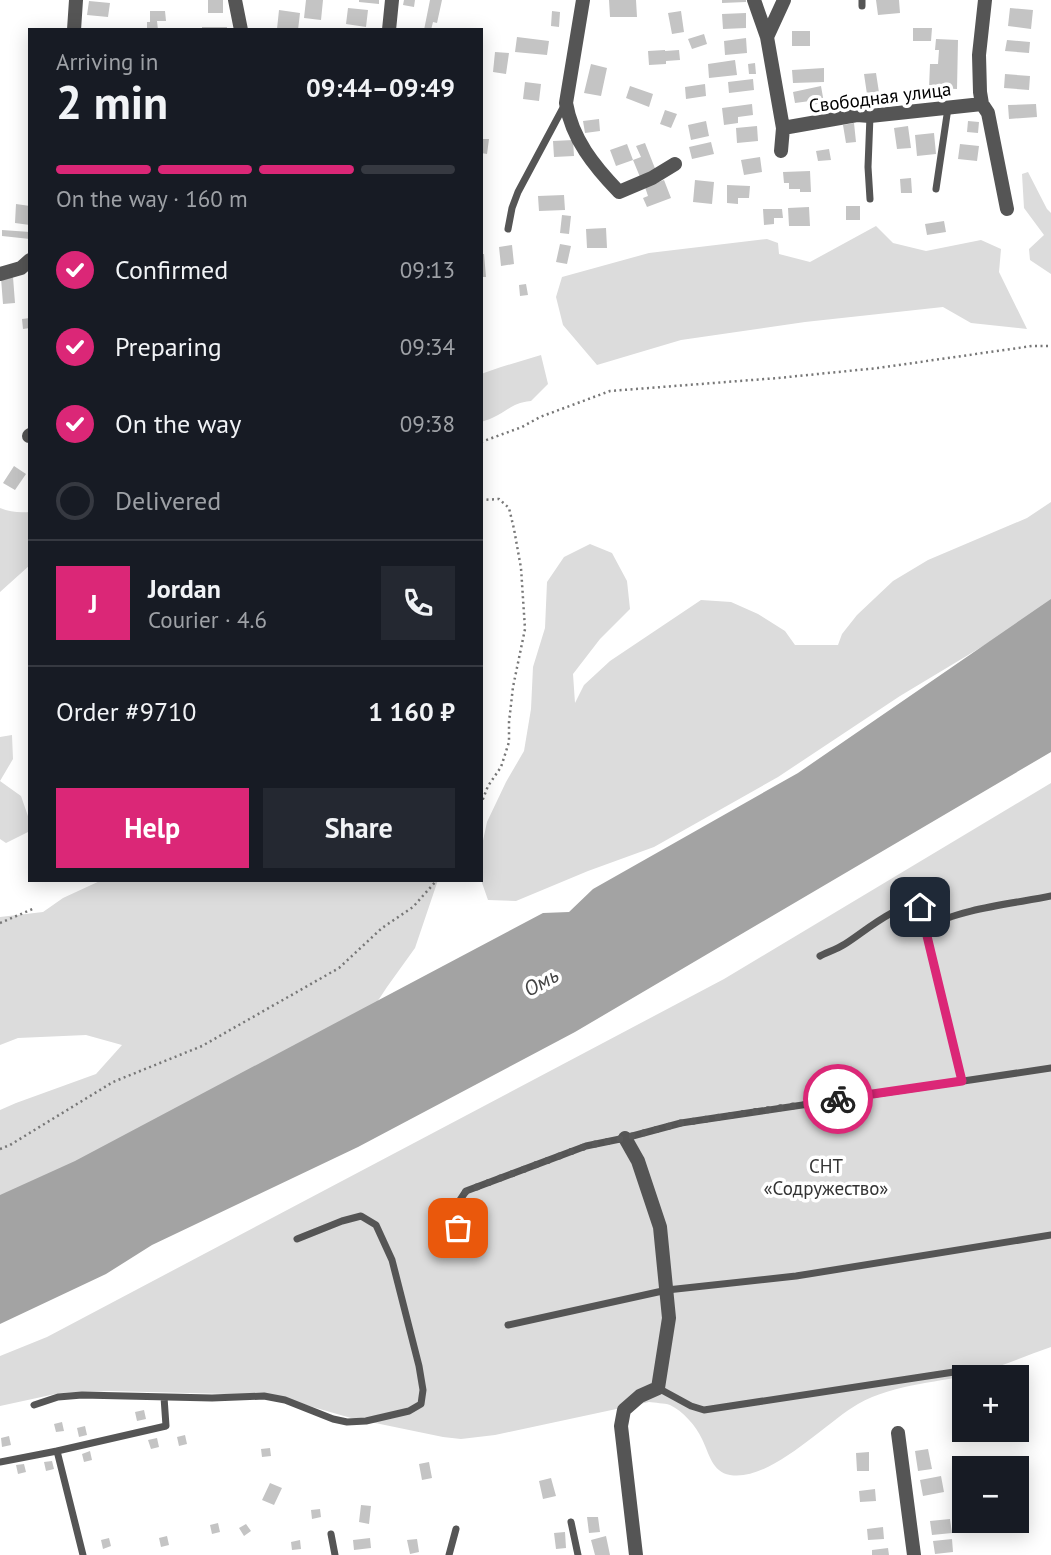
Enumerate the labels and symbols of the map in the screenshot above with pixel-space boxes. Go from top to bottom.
street label: Свободная улица [807,76,953,118]
pin [890,877,950,937]
water label: Омь [519,961,563,1003]
courier [803,1064,873,1134]
park label: СНТ «Содружество» [764,1154,888,1200]
pin [428,1198,488,1258]

